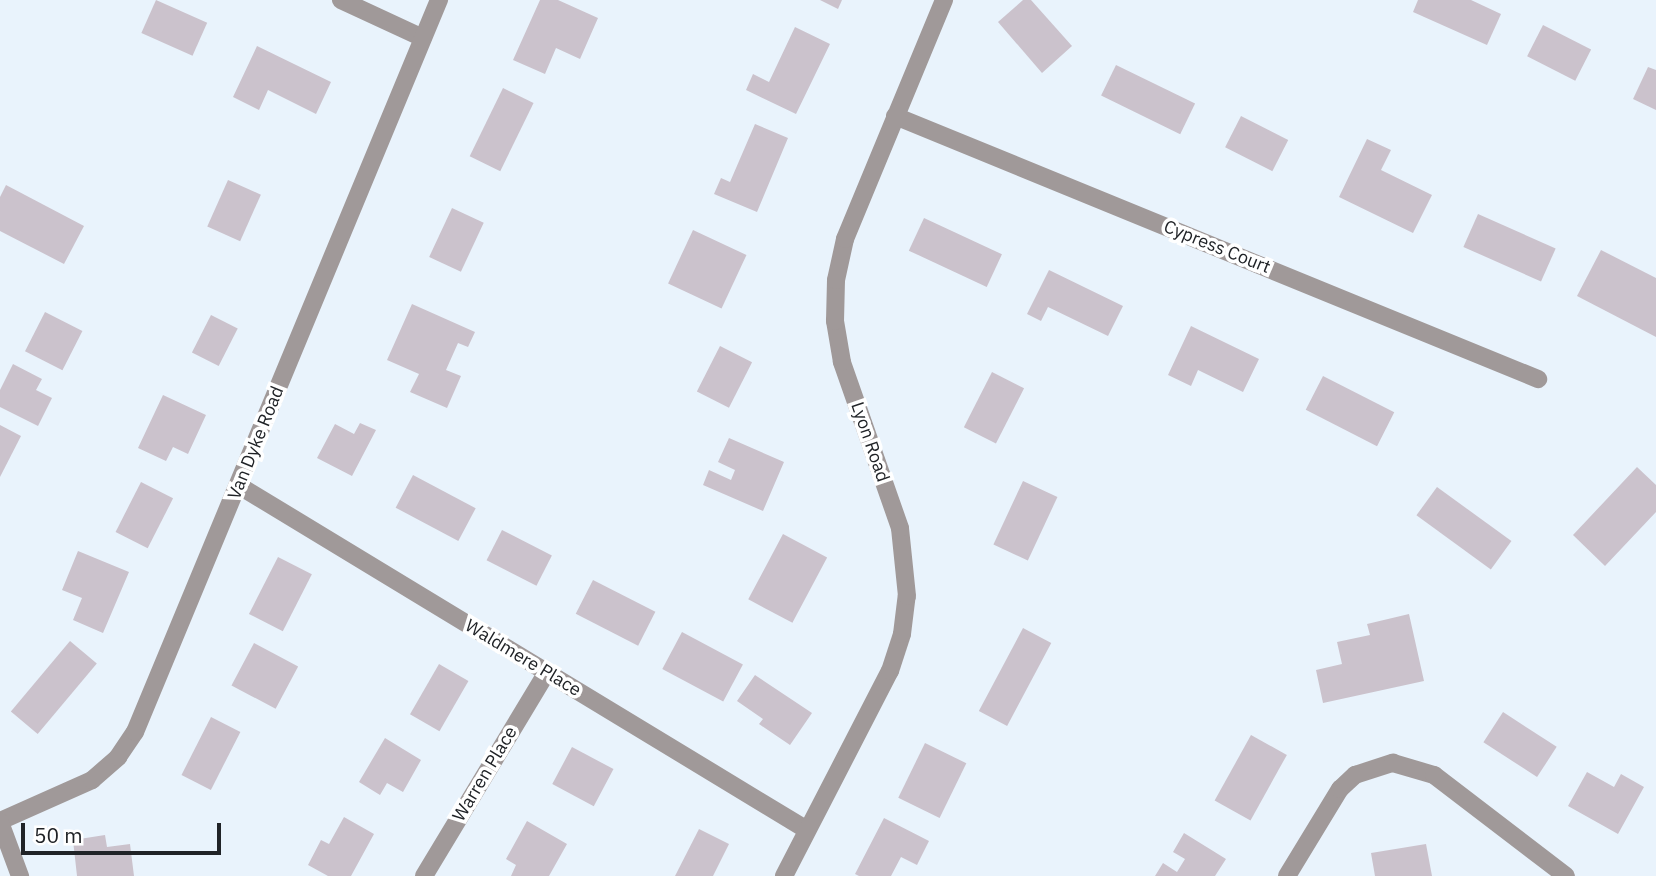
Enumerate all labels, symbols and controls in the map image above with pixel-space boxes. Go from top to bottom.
street label: Cypress Court [1160,216,1274,278]
street label: Van Dyke Road [223,383,289,503]
street label: Lyon Road [846,399,894,485]
street label: Waldmere Place [461,615,585,701]
street label: Warren Place [448,722,522,826]
scale bar [24,810,224,854]
text: 50 m [34,821,83,849]

